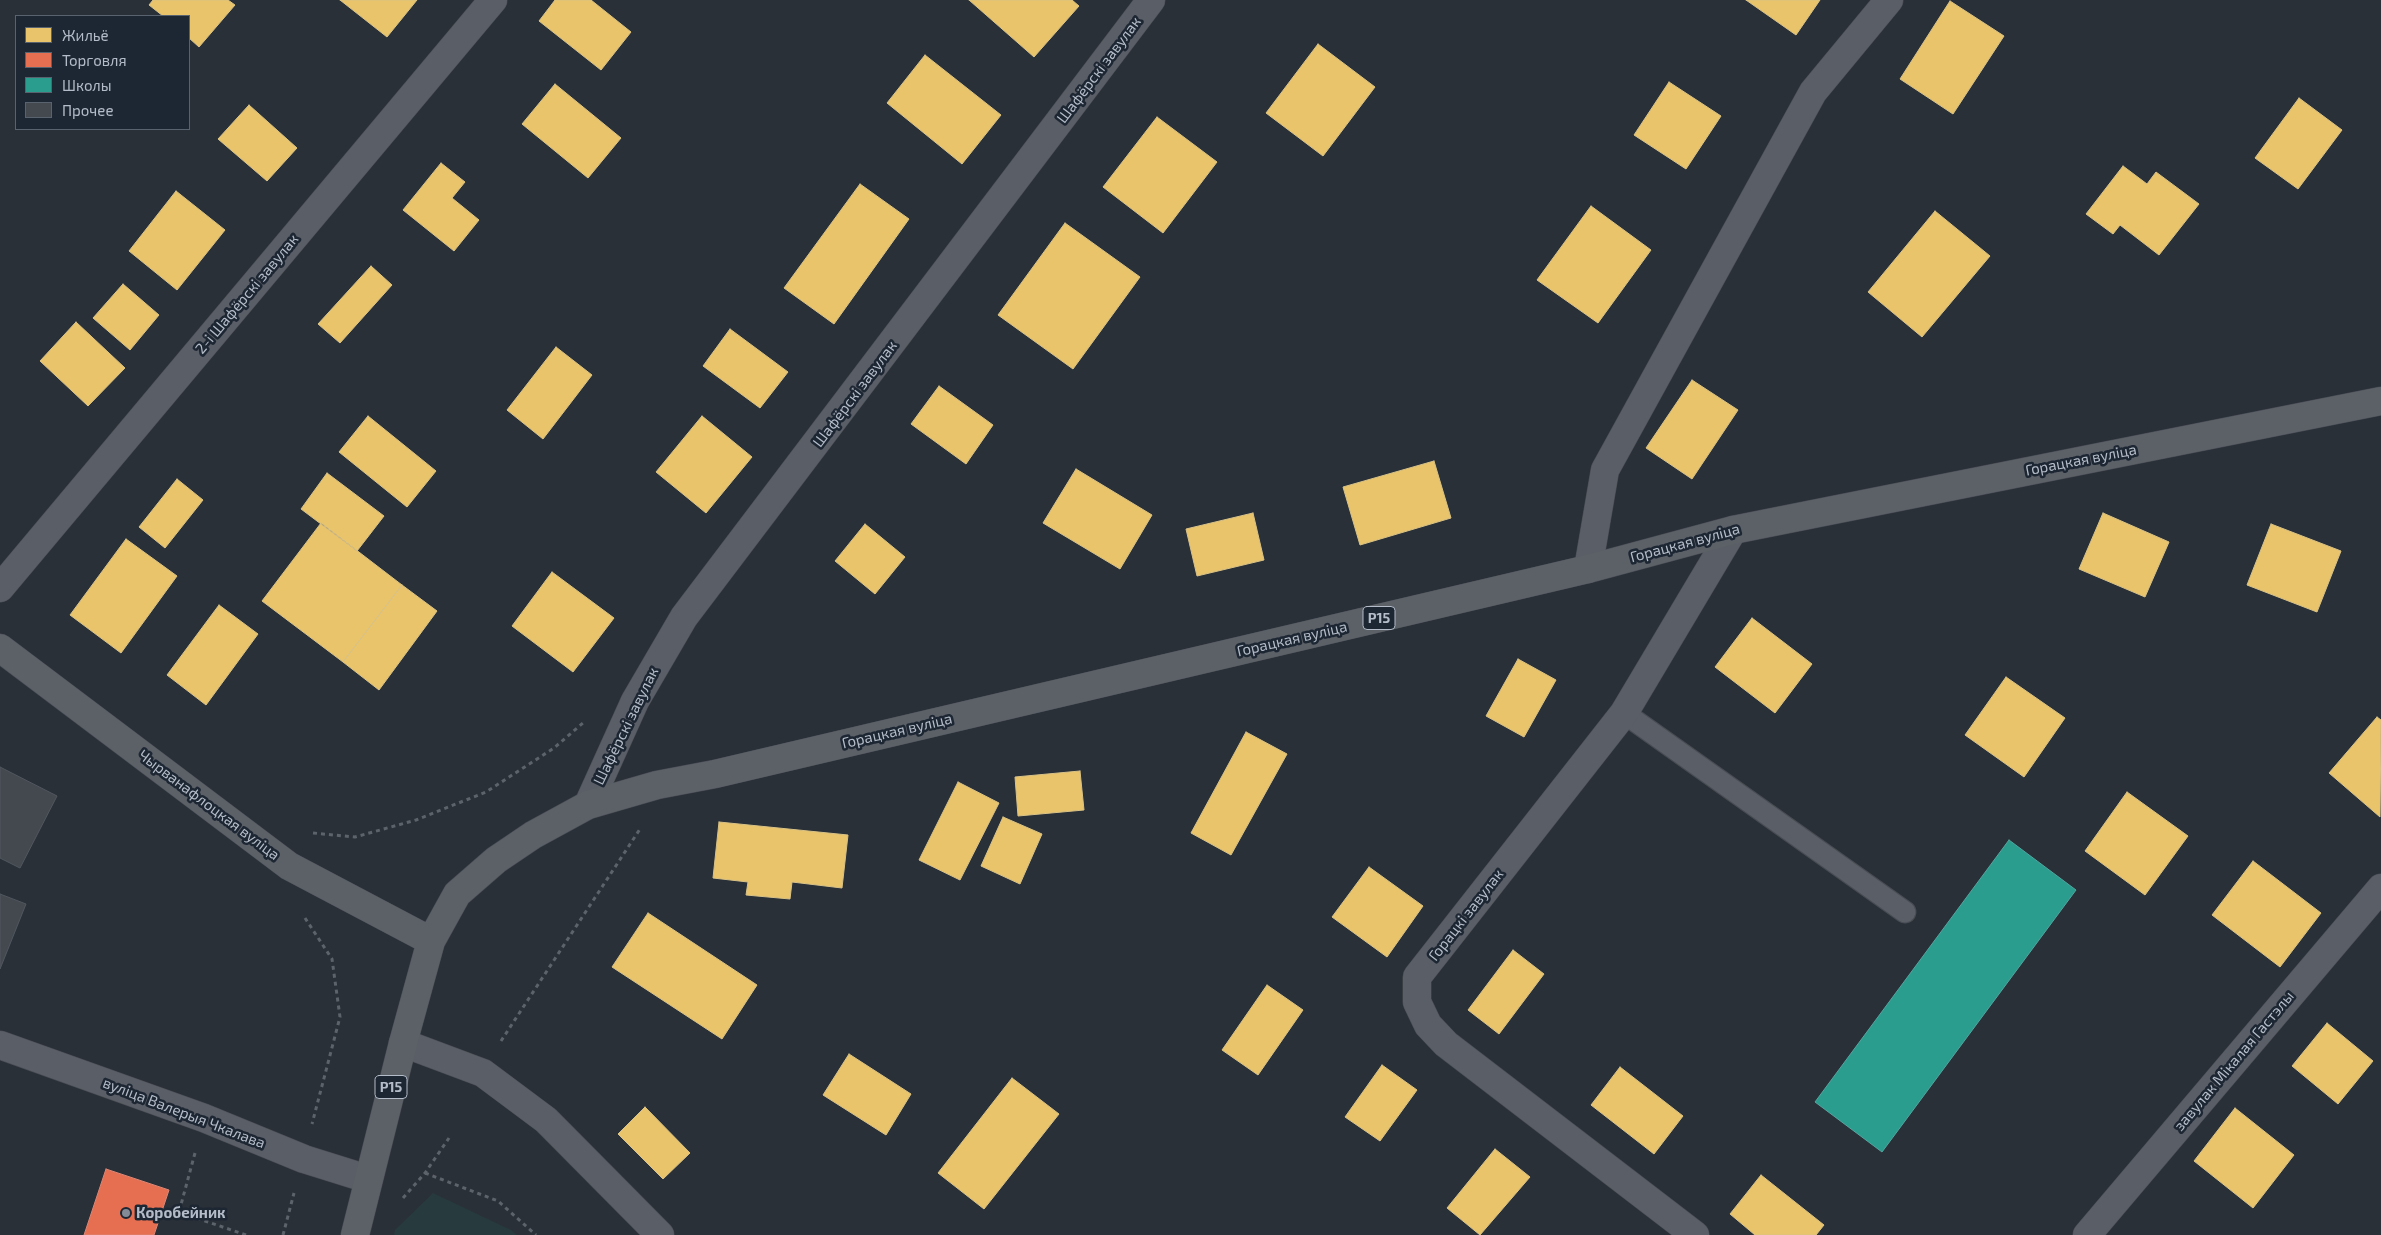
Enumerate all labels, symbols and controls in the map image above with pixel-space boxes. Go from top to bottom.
street label: Шафёрскі завулак [1053,13,1145,127]
legend [15,15,190,130]
text: Жильё [62,26,109,44]
text: Торговля [62,51,127,69]
text: Школы [62,76,112,94]
text: Прочее [62,101,114,119]
street label: 2-і Шафёрскі завулак [192,230,302,358]
street label: Шафёрскі завулак [809,337,901,451]
street label: Горацкая вуліца [2024,440,2138,480]
street label: Горацкая вуліца [1628,520,1742,566]
road number: Р15 [1363,606,1395,630]
street label: Горацкая вуліца [1235,618,1349,660]
street label: Шафёрскі завулак [590,664,662,788]
street label: Горацкая вуліца [840,710,954,752]
street label: Чырванафлоцкая вуліца [135,746,283,864]
street label: Горацкі завулак [1425,866,1507,964]
street label: завулак Мікалая Гастэлы [2170,988,2298,1134]
street label: вуліца Валерыя Чкалава [100,1074,268,1152]
road number: Р15 [375,1076,407,1098]
place label: Коробейник [136,1204,226,1222]
marker: Коробейник [120,1207,132,1219]

